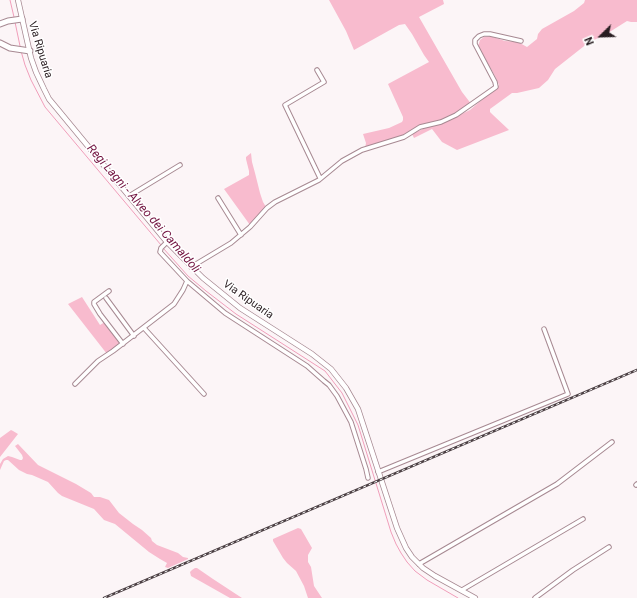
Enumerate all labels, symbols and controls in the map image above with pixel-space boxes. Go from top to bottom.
north arrow [581,16,621,56]
street label: Via Ripuaria [25,20,55,80]
text: N [582,35,597,47]
water label: Regi Lagni - Alveo dei Camaldoli [83,142,203,276]
street label: Via Ripuaria [220,278,276,322]

